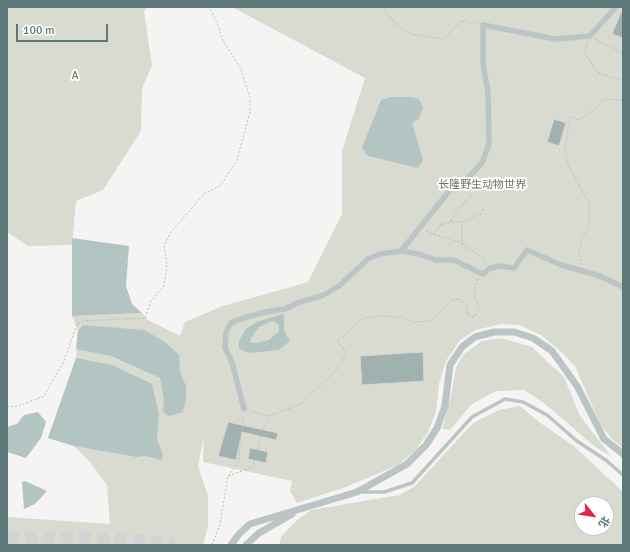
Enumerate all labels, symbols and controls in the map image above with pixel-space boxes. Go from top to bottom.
scale bar [18,16,110,42]
text: 100 m [23,23,55,38]
park label: A [72,69,78,83]
park label: 长隆野生动物世界 [438,178,526,192]
north arrow [574,496,614,536]
text: 北 [596,514,612,530]

